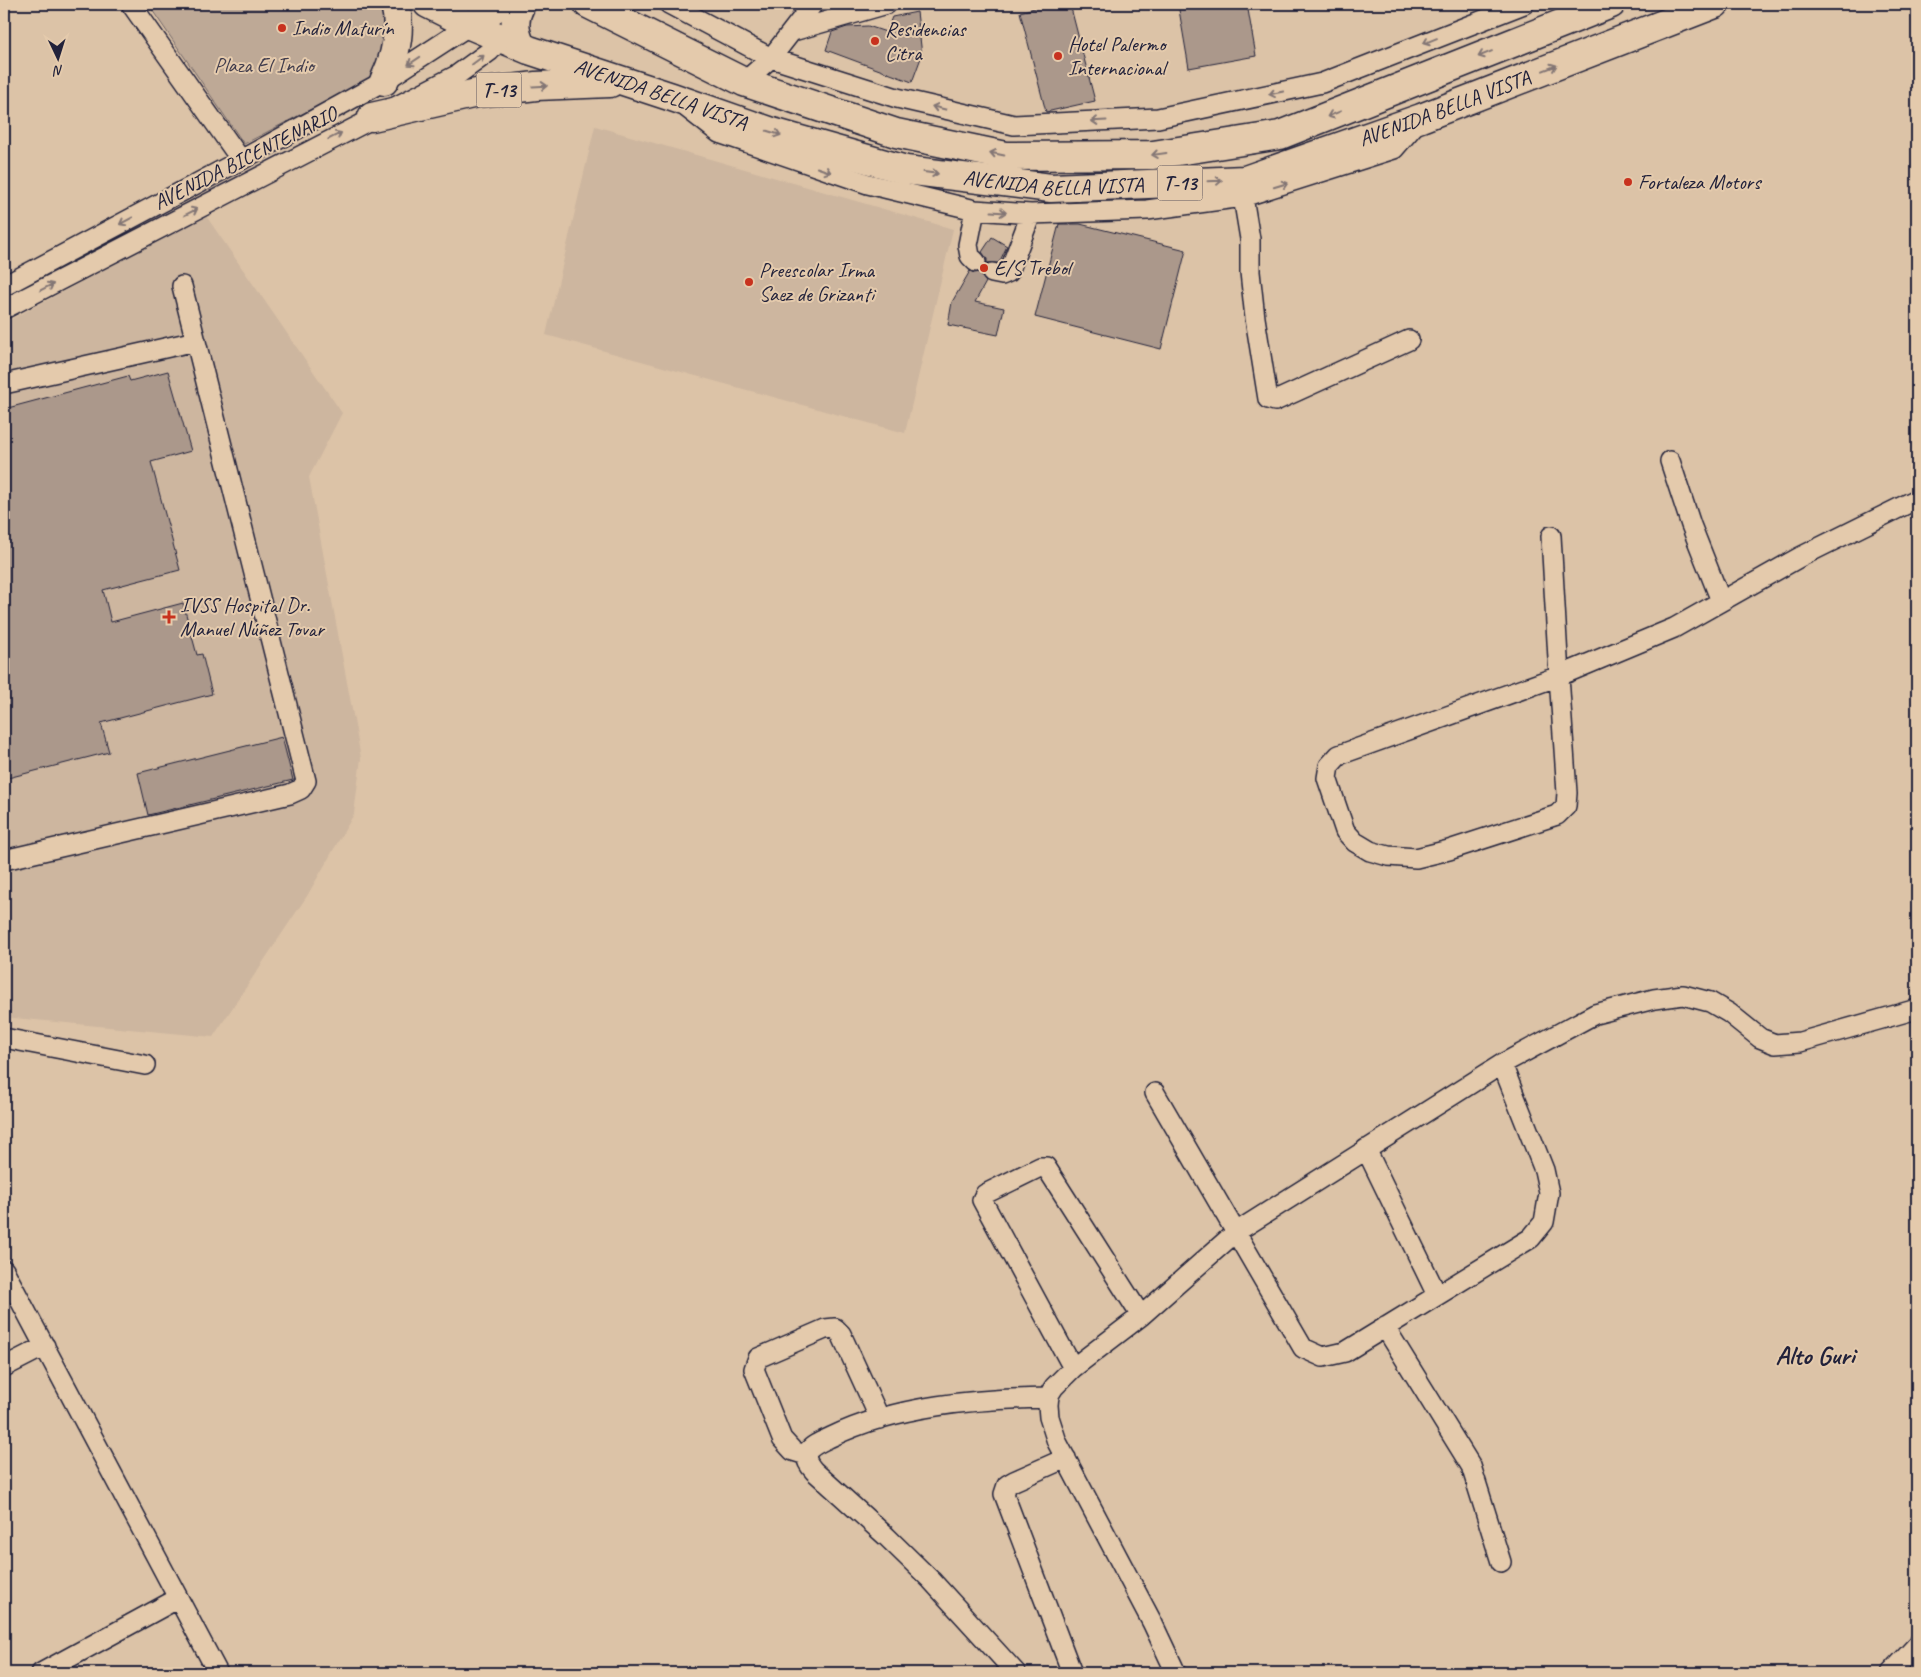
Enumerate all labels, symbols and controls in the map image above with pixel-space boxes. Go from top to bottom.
place label: Indio Maturín [292,15,394,41]
place label: Residencias Citra [885,16,967,66]
marker: Indio Maturín [276,22,288,34]
place label: Hotel Palermo Internacional [1068,31,1168,81]
north arrow [32,32,82,82]
marker: Residencias Citra [869,35,881,47]
one-way arrow [1422,37,1438,46]
marker: Hotel Palermo Internacional [1052,50,1064,62]
one-way arrow [1478,50,1493,59]
park label: Plaza El Indio [214,52,317,78]
street label: AVENIDA BELLA VISTA [571,53,751,135]
one-way arrow [471,55,485,65]
one-way arrow [407,56,421,66]
text: N [52,62,64,79]
one-way arrow [1542,63,1557,72]
street label: AVENIDA BELLA VISTA [1355,64,1534,152]
road number: T-13 [476,72,522,108]
one-way arrow [532,81,548,90]
one-way arrow [1269,89,1285,98]
street label: AVENIDA BICENTENARIO [149,99,343,215]
one-way arrow [931,103,947,112]
one-way arrow [1327,110,1342,119]
one-way arrow [1091,117,1107,126]
one-way arrow [766,128,782,138]
one-way arrow [328,131,342,141]
one-way arrow [989,149,1005,158]
one-way arrow [1152,149,1168,159]
street label: AVENIDA BELLA VISTA [962,164,1144,201]
one-way arrow [816,165,832,175]
road number: T-13 [1158,166,1202,200]
one-way arrow [923,168,939,178]
place label: Fortaleza Motors [1638,169,1762,195]
marker: Fortaleza Motors [1622,176,1634,188]
one-way arrow [1207,177,1223,186]
one-way arrow [1272,180,1288,189]
one-way arrow [183,206,198,216]
one-way arrow [990,207,1006,216]
one-way arrow [119,216,134,226]
place label: E/S Trebol [994,255,1074,281]
place label: Preescolar Irma Saez de Grizanti [759,257,877,307]
marker: E/S Trebol [978,262,990,274]
marker: Preescolar Irma Saez de Grizanti [743,276,755,288]
one-way arrow [39,281,54,291]
place label: IVSS Hospital Dr. Manuel Núñez Tovar [180,592,325,642]
marker: IVSS Hospital Dr. Manuel Núñez Tovar [162,610,176,624]
district label: Alto Guri [1775,1339,1858,1372]

